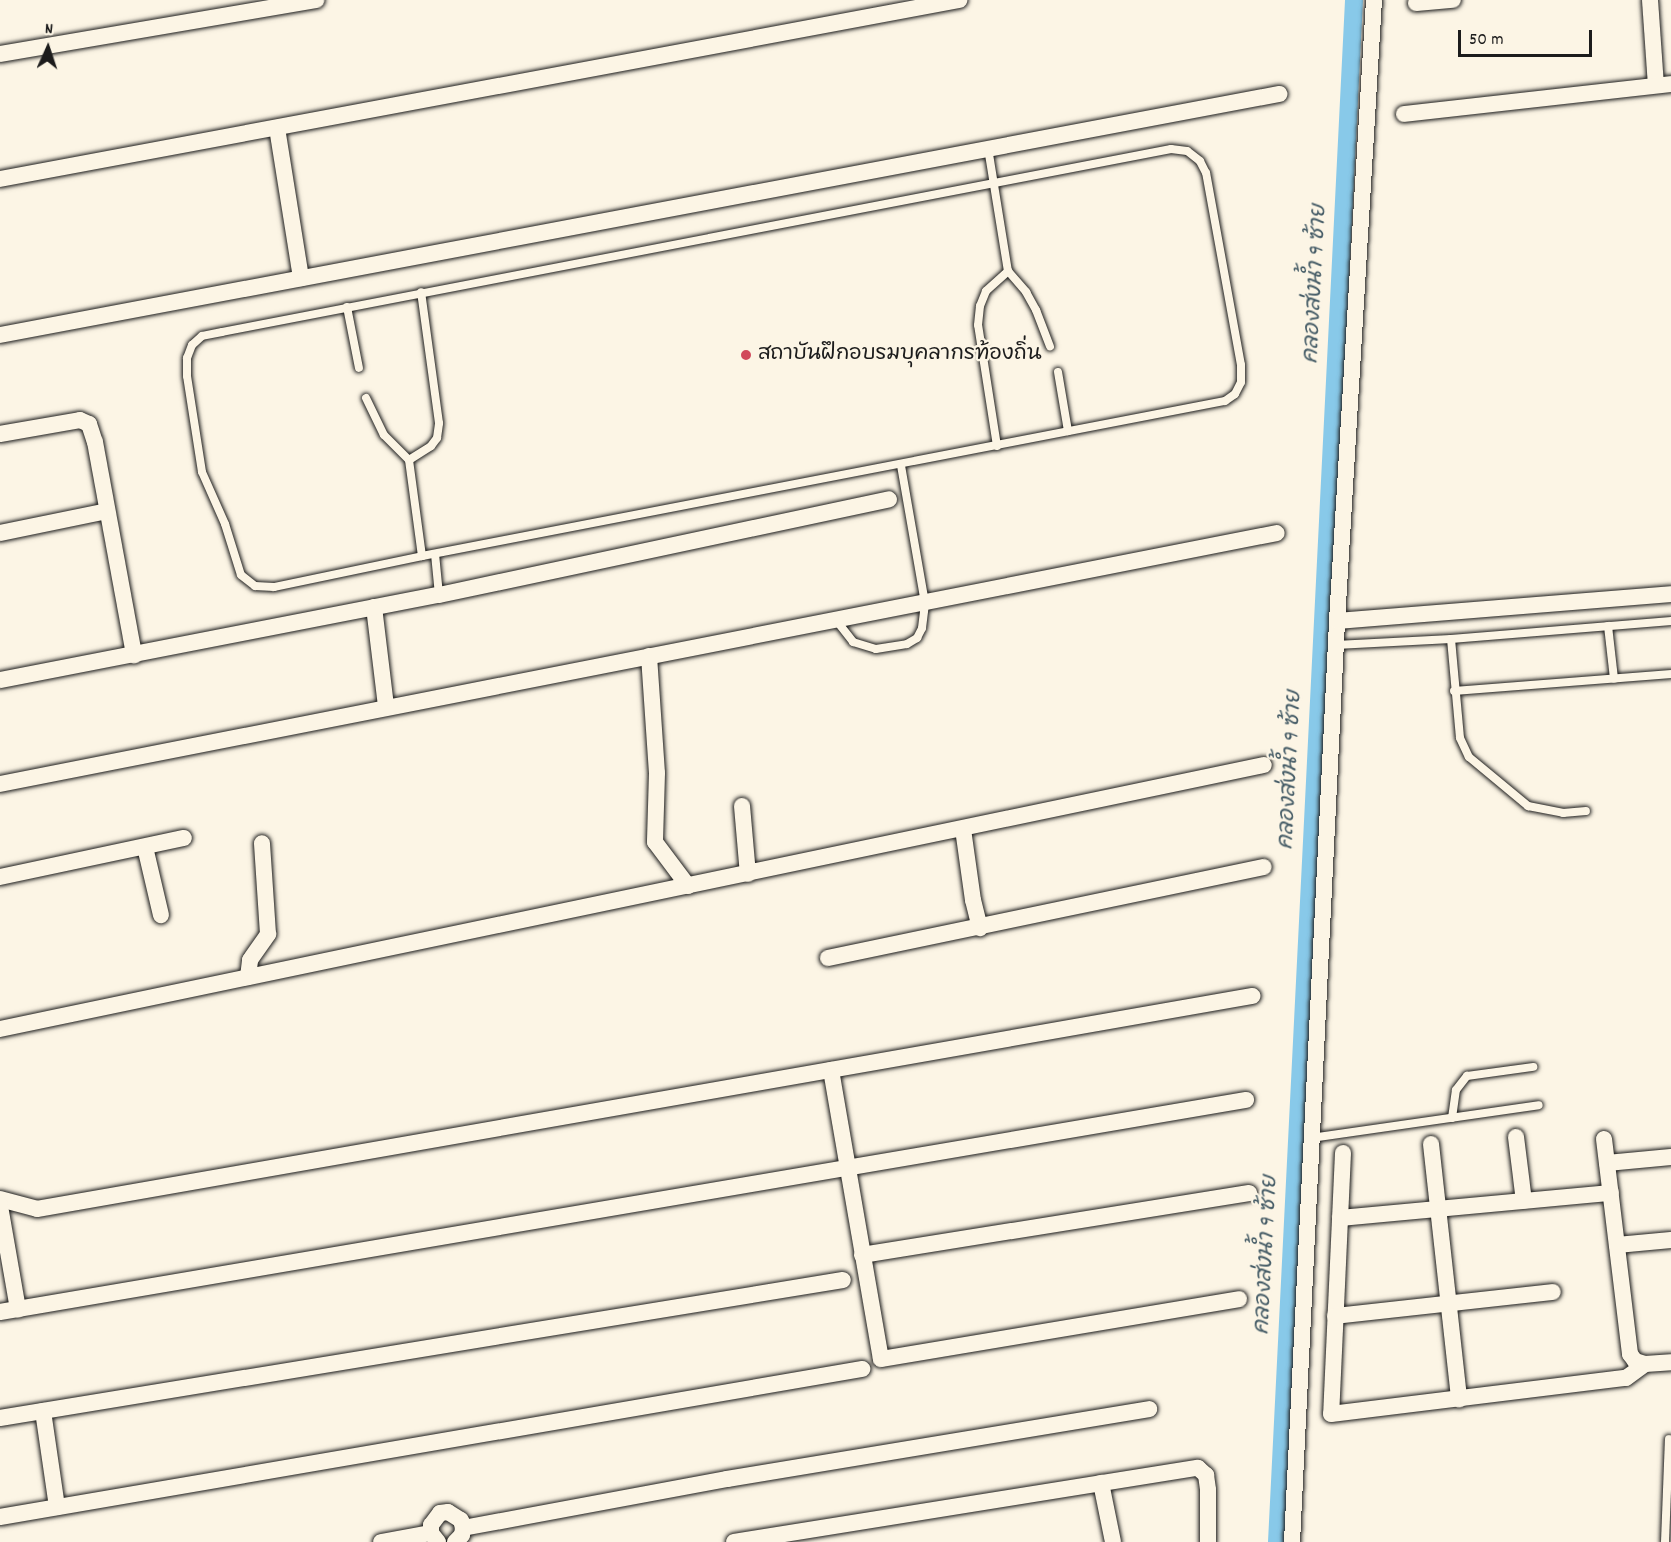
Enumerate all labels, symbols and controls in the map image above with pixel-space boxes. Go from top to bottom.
north arrow [18,18,78,78]
text: N [44,18,54,41]
scale bar [1461,18,1594,56]
text: 50 m [1469,28,1504,53]
water label: คลองส่งน้ำ 9 ซ้าย [1299,204,1333,364]
place label: สถาบันฝึกอบรมบุคลากรท้องถิ่น [758,342,1042,368]
marker: สถาบันฝึกอบรมบุคลากรท้องถิ่น [739,348,753,362]
water label: คลองส่งน้ำ 9 ซ้าย [1274,690,1308,850]
water label: คลองส่งน้ำ 9 ซ้าย [1250,1175,1284,1335]

